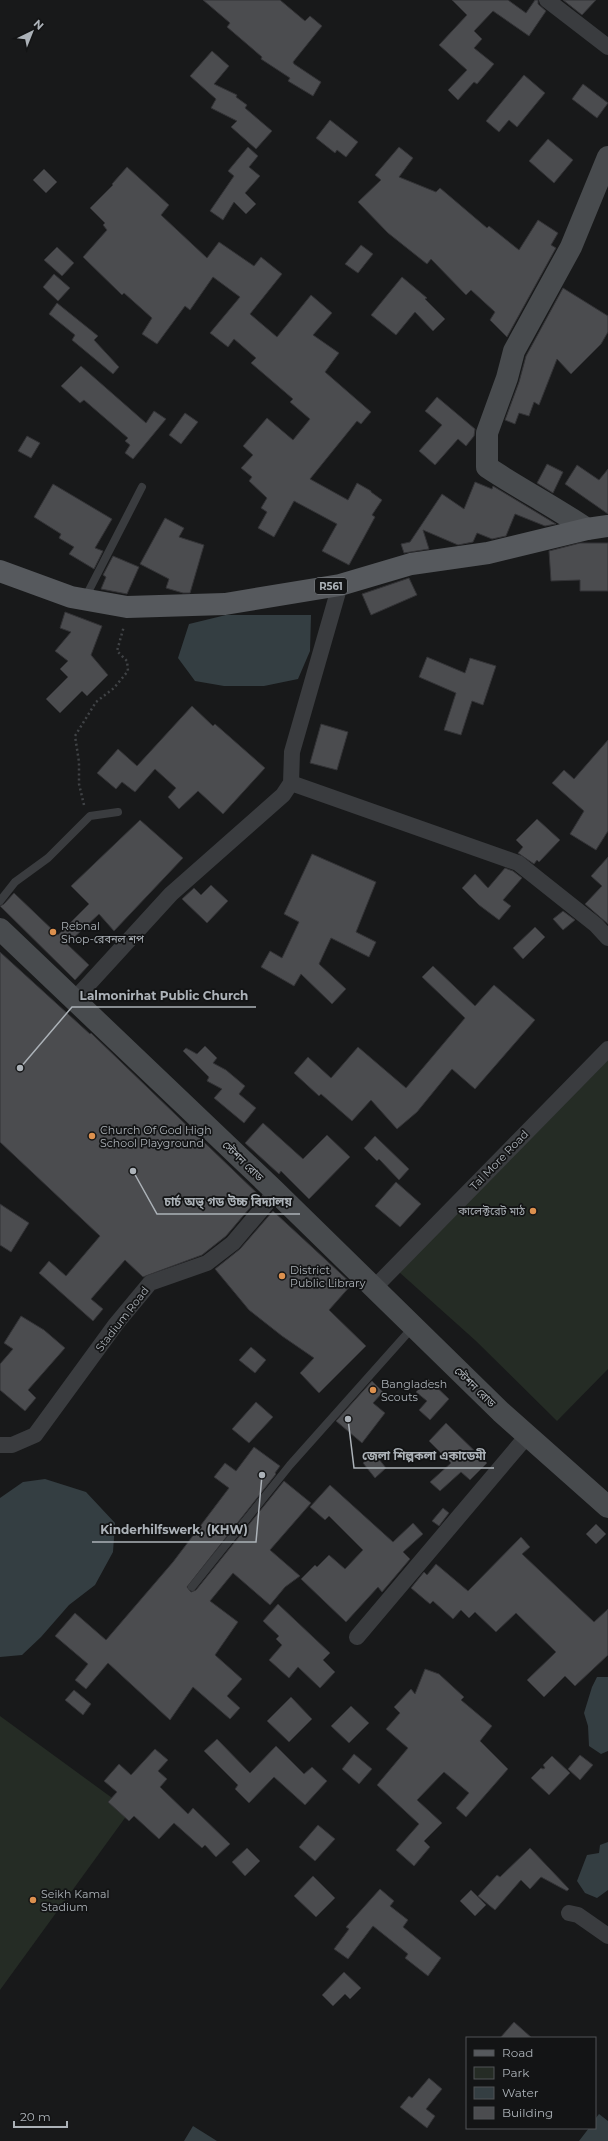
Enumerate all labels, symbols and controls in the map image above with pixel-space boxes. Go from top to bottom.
north arrow [12,12,52,52]
text: N [31,17,47,33]
road number: R561 [315,578,347,594]
place label: Rebnal Shop-রেবনল শপ [61,919,144,946]
marker: Rebnal Shop-রেবনল শপ [48,927,58,937]
callout: Lalmonirhat Public Church [72,983,256,1007]
text: Lalmonirhat Public Church [80,988,248,1003]
place label: Church Of God High School Playground [100,1123,212,1150]
street label: Tal More Road [467,1127,531,1193]
marker: Church Of God High School Playground [87,1131,97,1141]
street label: স্টেশন রোড [219,1138,267,1184]
callout: চার্চ অভ্ গড ‍উচ্চ বিদ্যালয় [157,1190,300,1214]
text: চার্চ অভ্ গড ‍উচ্চ বিদ্যালয় [163,1194,292,1210]
place label: কালেক্টরেট মাঠ [457,1204,526,1218]
marker: কালেক্টরেট মাঠ [528,1206,538,1216]
place label: District Public Library [290,1263,365,1290]
marker: District Public Library [277,1271,287,1281]
street label: Stadium Road [92,1284,152,1354]
street label: স্টেশন রোড [451,1364,499,1410]
place label: Bangladesh Scouts [381,1377,447,1404]
marker: Bangladesh Scouts [368,1385,378,1395]
callout: জেলা শিল্পকলা একাডেমী [354,1444,494,1468]
text: জেলা শিল্পকলা একাডেমী [362,1448,487,1463]
callout: Kinderhilfswerk, (KHW) [92,1518,256,1542]
text: Kinderhilfswerk, (KHW) [100,1522,248,1537]
place label: Seikh Kamal Stadium [41,1887,110,1914]
marker: Seikh Kamal Stadium [28,1895,38,1905]
legend [466,2037,596,2129]
text: Road [502,2045,533,2060]
text: Park [502,2065,530,2080]
text: Water [502,2085,539,2100]
scale bar [14,2103,67,2129]
text: Building [502,2105,553,2120]
text: 20 m [20,2109,51,2124]

